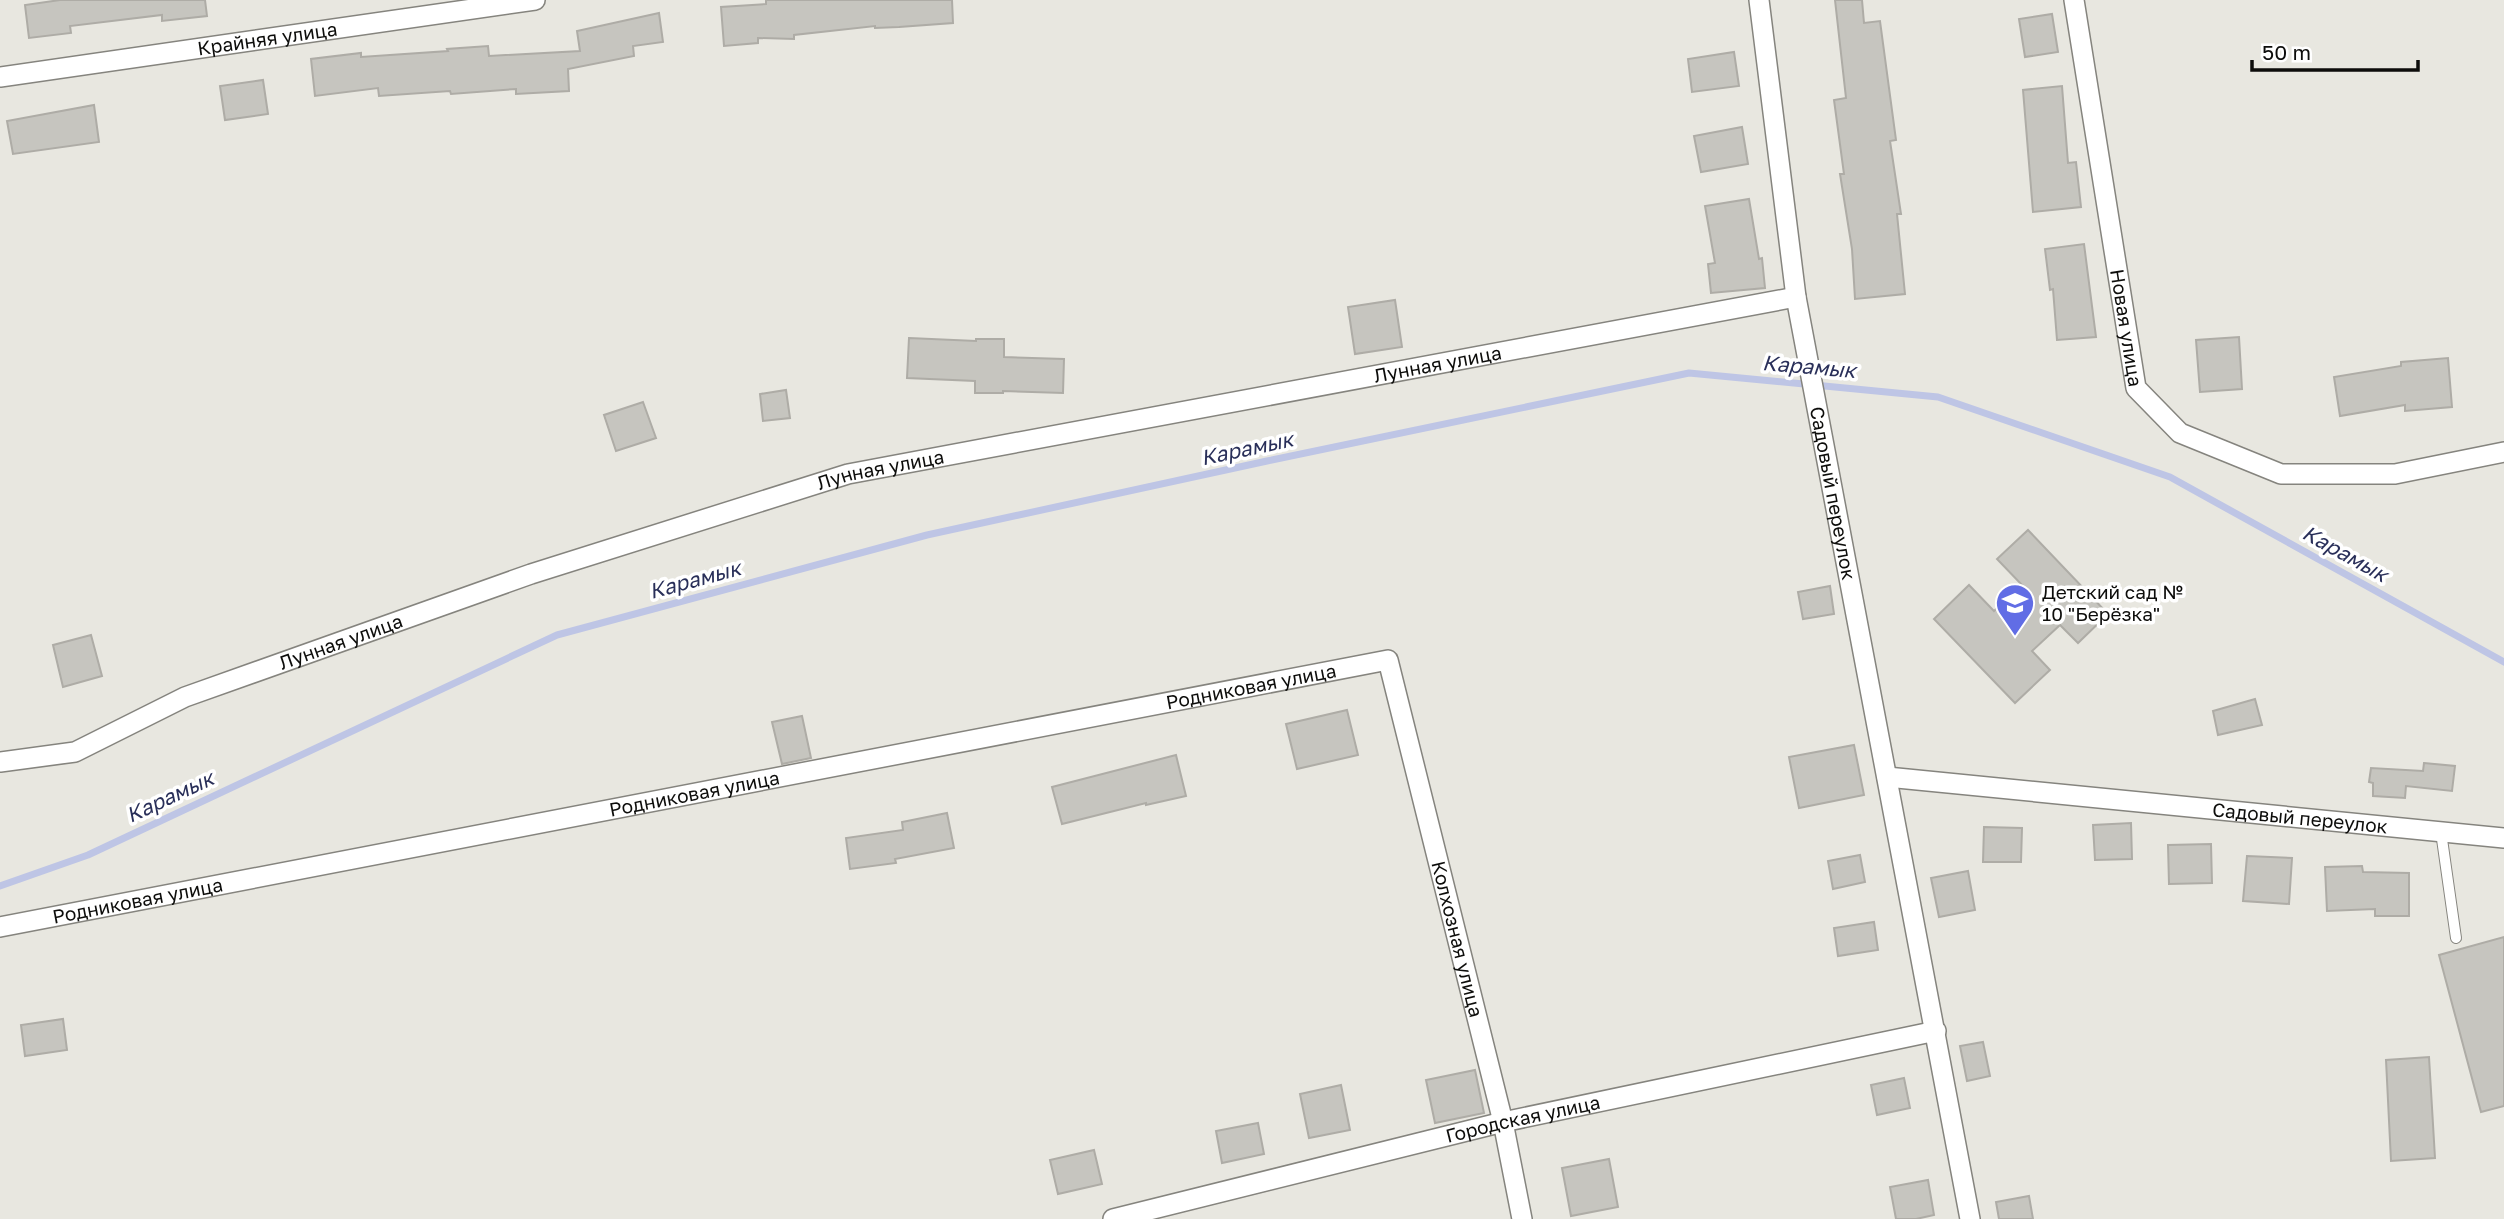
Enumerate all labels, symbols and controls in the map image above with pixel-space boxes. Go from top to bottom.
street label: Крайняя улица [196,17,339,59]
scale bar [2252,28,2418,72]
text: 50 m [2262,39,2311,65]
street label: Новая улица [2106,267,2148,388]
street label: Лунная улица [1372,340,1503,387]
water label: Карамык [1761,349,1860,383]
street label: Садовый переулок [1806,405,1861,582]
water label: Карамык [1198,425,1298,470]
street label: Лунная улица [814,444,946,494]
water label: Карамык [2298,519,2395,589]
water label: Карамык [646,554,746,604]
place label: Детский сад № 10 "Берёзка" [2042,580,2183,625]
school or university icon: Детский сад № 10 "Берёзка" [1994,582,2036,637]
street label: Лунная улица [276,609,405,674]
street label: Родниковая улица [1164,658,1338,713]
water label: Карамык [122,763,220,828]
street label: Родниковая улица [607,765,781,821]
street label: Садовый переулок [2211,797,2389,837]
street label: Колхозная улица [1427,858,1488,1020]
street label: Родниковая улица [50,872,224,928]
street label: Городская улица [1443,1090,1602,1147]

